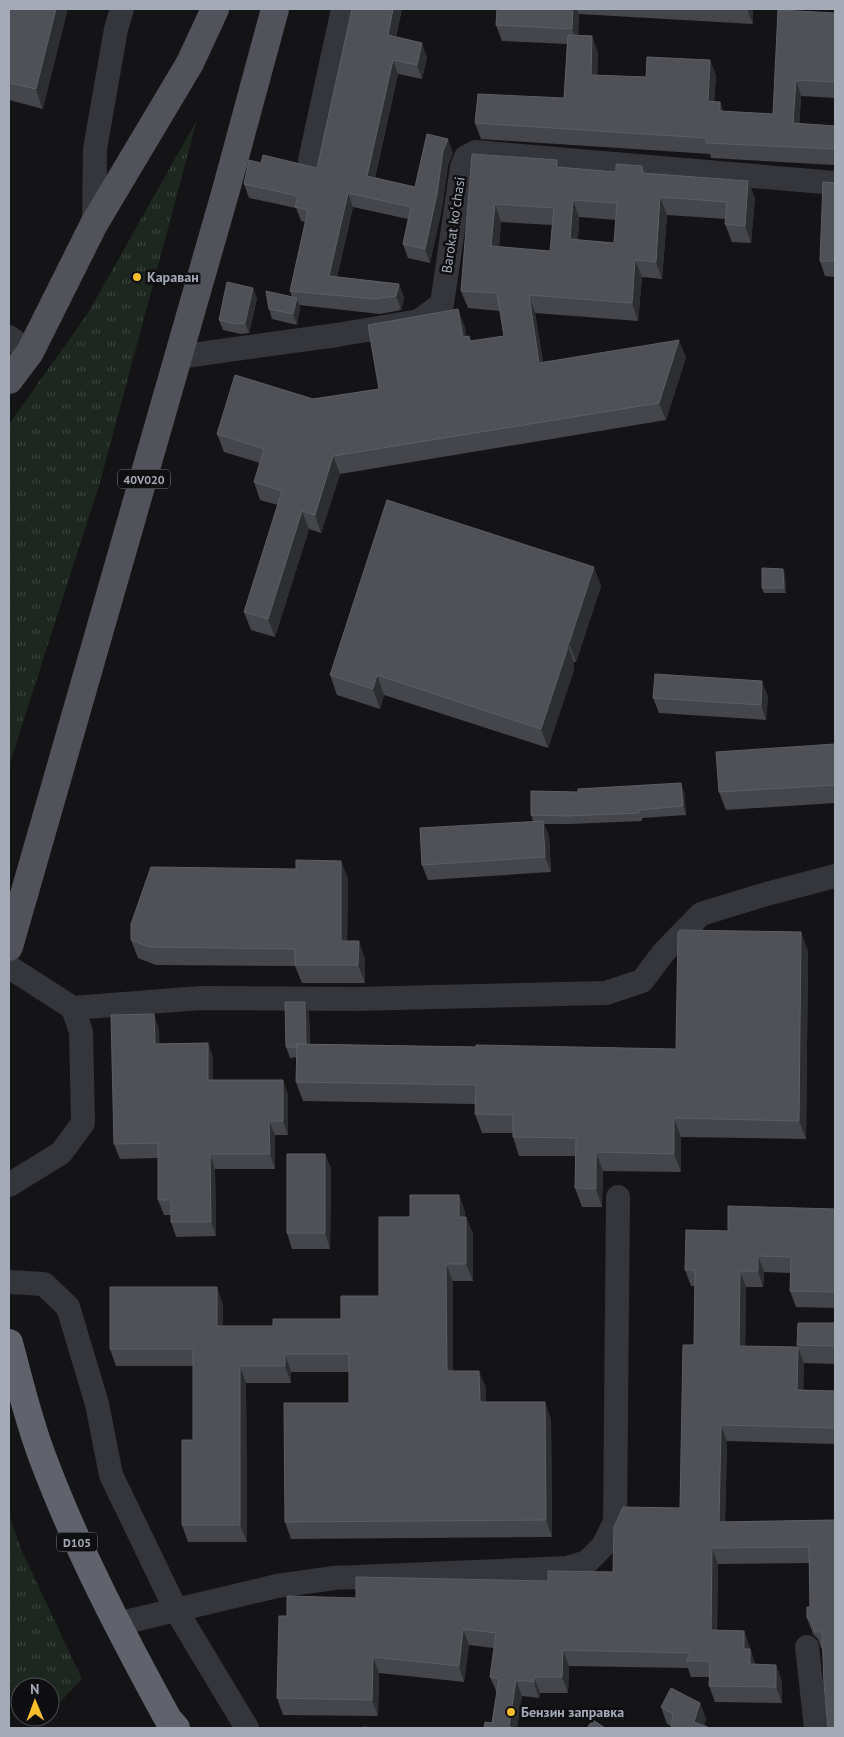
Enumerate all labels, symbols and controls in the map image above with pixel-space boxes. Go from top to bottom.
street label: Barokat koʻchasi [437,176,469,274]
place label: Караван [147,268,199,286]
marker: Караван [131,271,143,283]
road number: 40V020 [118,469,170,488]
road number: D105 [57,1532,97,1551]
north arrow [10,1677,60,1727]
text: N [30,1680,40,1698]
place label: Бензин заправка [521,1703,624,1721]
marker: Бензин заправка [505,1706,517,1718]

